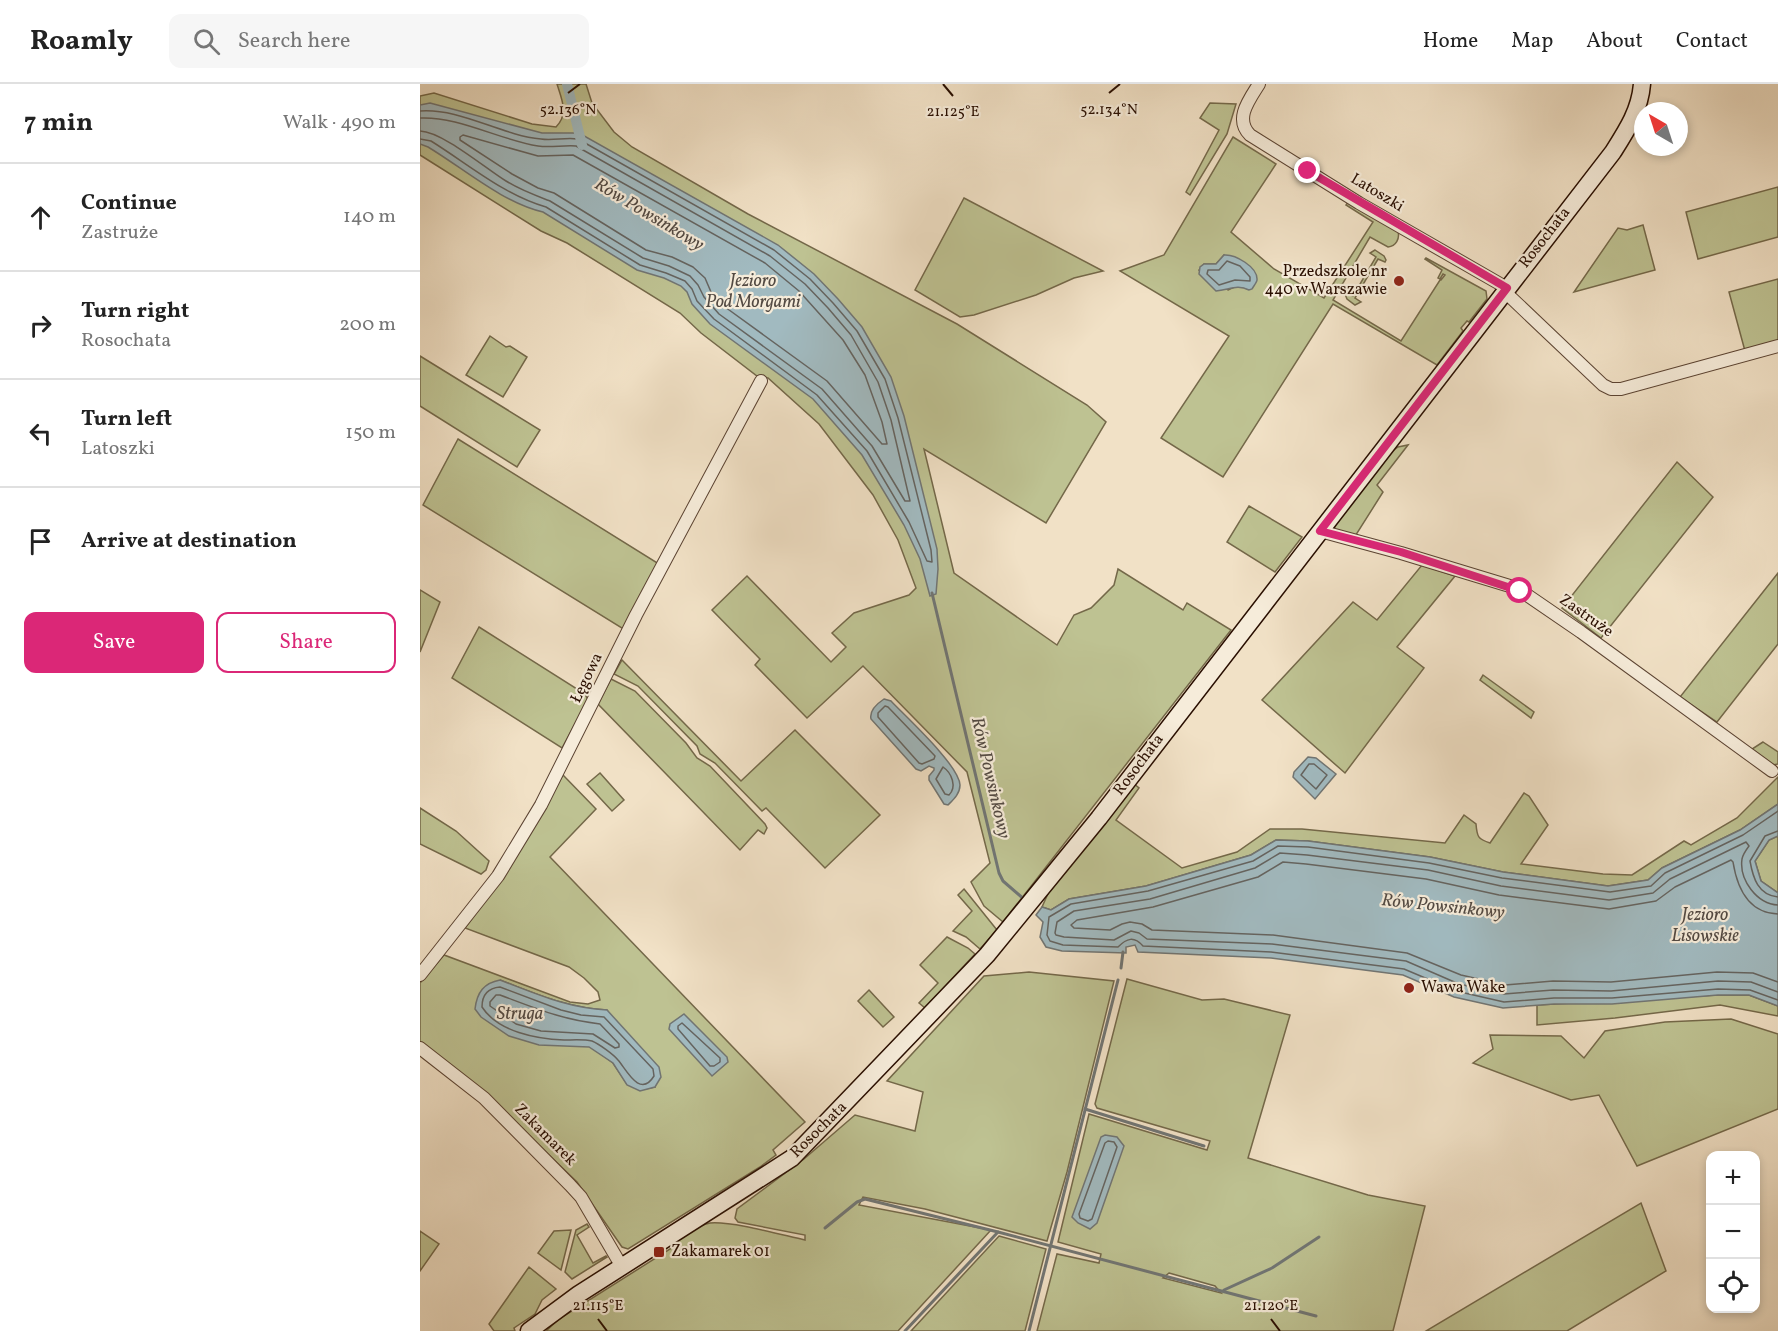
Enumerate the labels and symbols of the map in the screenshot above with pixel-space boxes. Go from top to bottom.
text: 52.136°N [540,100,596,121]
text: 52.134°N [1080,100,1138,121]
text: 21.125°E [926,102,980,123]
north arrow [1634,102,1688,156]
route end [1294,157,1320,183]
street label: Latoszki [1346,168,1408,218]
water label: Rów Powsinkowy [589,172,709,258]
street label: Rosochata [1514,203,1576,273]
place label: Przedszkole nr 440 w Warszawie [1265,261,1387,301]
water label: Jezioro Pod Morgami [705,269,801,315]
marker: Przedszkole nr 440 w Warszawie [1392,274,1406,288]
route start [1506,577,1532,603]
street label: Zastruże [1554,589,1618,643]
street label: Łęgowa [565,649,609,707]
water label: Rów Powsinkowy [964,715,1016,841]
street label: Rosochata [1109,730,1169,800]
water label: Rów Powsinkowy [1380,888,1506,926]
water label: Jezioro Lisowskie [1671,903,1739,949]
place label: Wawa Wake [1421,977,1505,999]
marker: Wawa Wake [1402,981,1416,995]
water label: Struga [497,1002,543,1027]
street label: Rosochata [786,1097,852,1163]
street label: Zakamarek [509,1099,581,1171]
place label: Zakamarek 01 [671,1241,770,1263]
marker: Zakamarek 01 [652,1245,666,1259]
text: 21.115°E [573,1296,623,1317]
text: 21.120°E [1244,1296,1298,1317]

